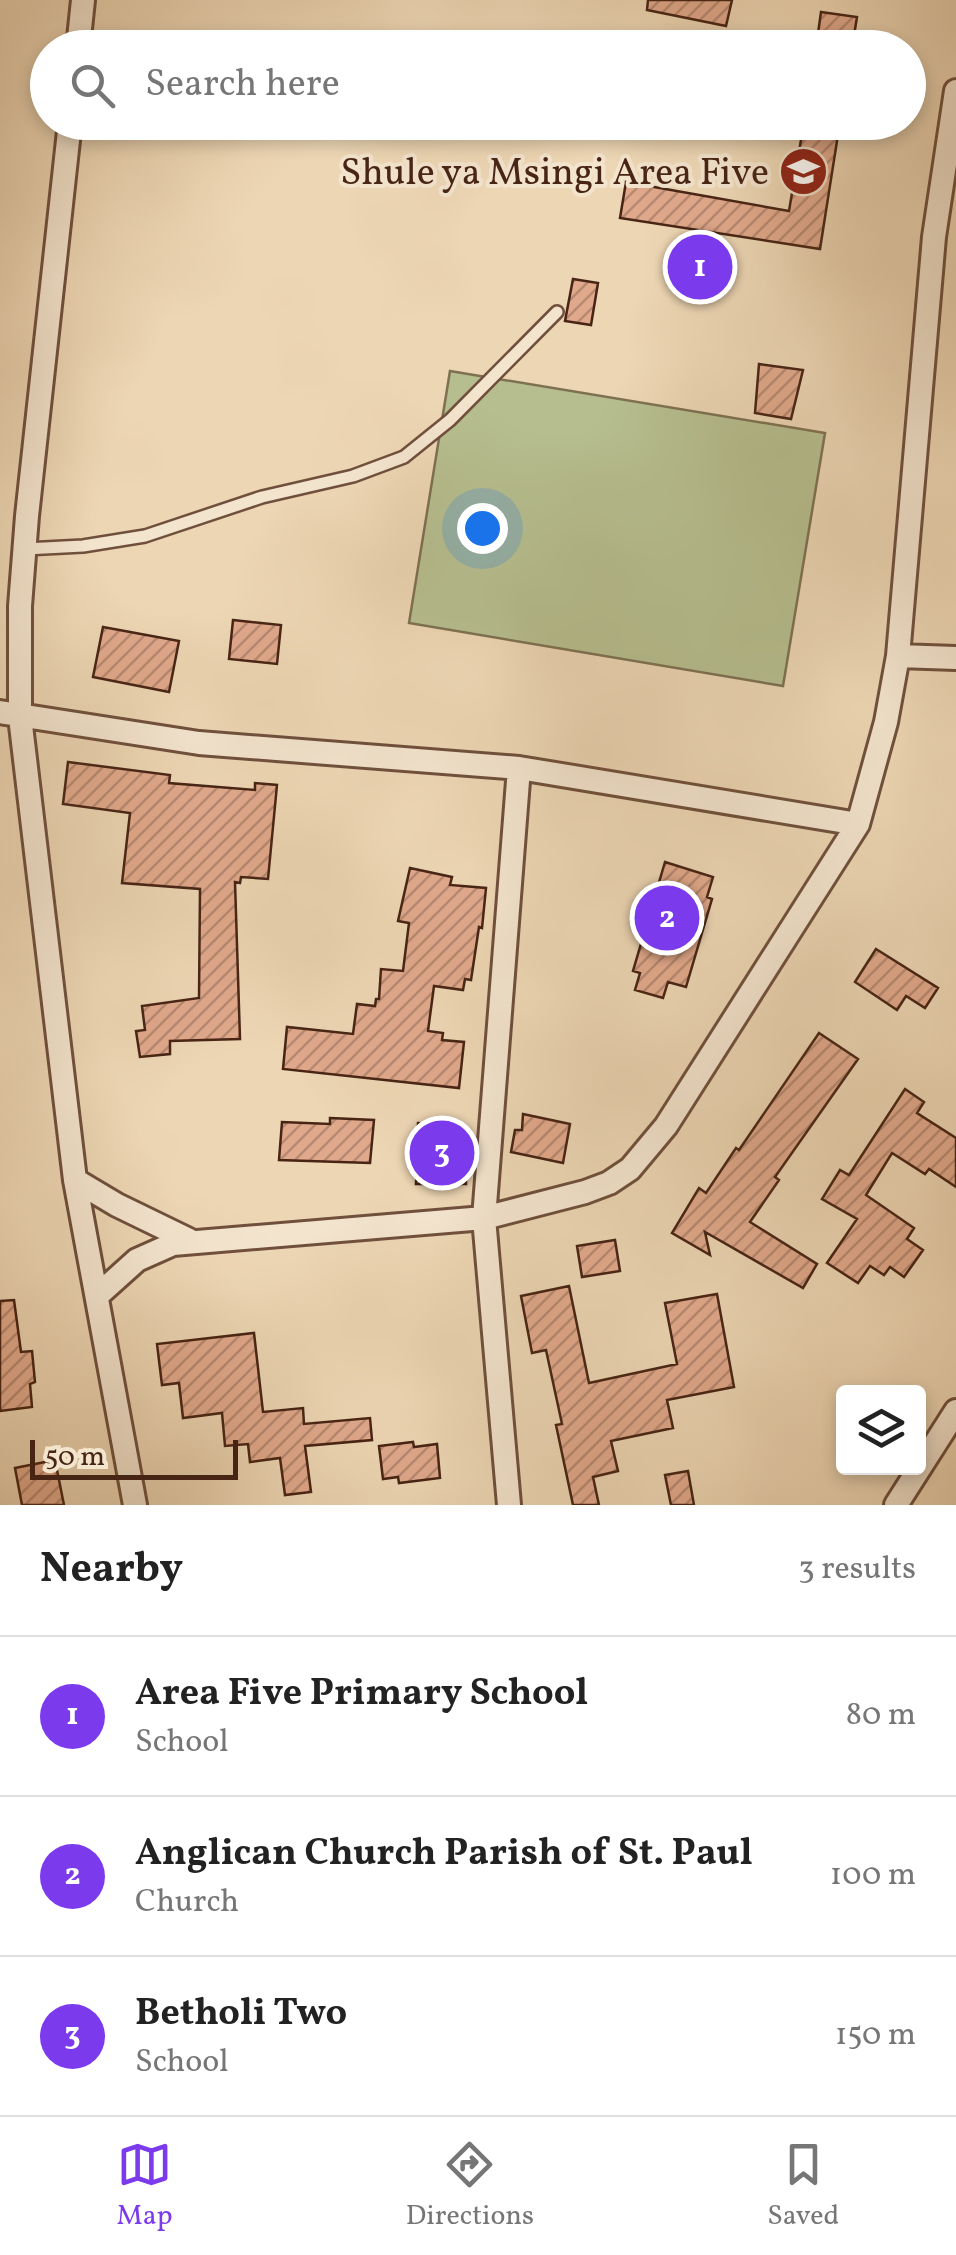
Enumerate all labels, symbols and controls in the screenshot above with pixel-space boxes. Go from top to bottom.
search box [30,30,926,140]
icon: search [65,58,120,113]
text: Search here [145,59,340,112]
school or university icon: Shule ya Msingi Area Five [778,145,830,197]
place label: Shule ya Msingi Area Five [340,148,769,201]
pin: 1 [668,230,732,304]
your location [457,503,508,554]
pin: 2 [634,880,700,956]
pin: 3 [410,1116,474,1190]
map controls [836,1385,926,1475]
button: layers [836,1385,926,1475]
scale bar [30,1435,238,1480]
text: 50 m [45,1438,105,1477]
text: Nearby [40,1541,183,1600]
text: 3 results [798,1548,916,1592]
text: Area Five Primary School [135,1668,588,1721]
text: 1 [66,1694,79,1738]
text: 80 m [846,1694,916,1738]
text: School [135,1721,229,1765]
text: Anglican Church Parish of St. Paul [135,1828,753,1881]
text: 2 [64,1854,81,1898]
text: 100 m [830,1854,916,1898]
text: Church [135,1881,239,1925]
text: Betholi Two [135,1988,347,2041]
text: 3 [64,2014,81,2058]
text: 150 m [835,2014,916,2058]
text: School [135,2041,229,2085]
tab: Map [117,2137,173,2236]
tab: Directions [406,2137,534,2236]
tab: Saved [767,2137,839,2236]

